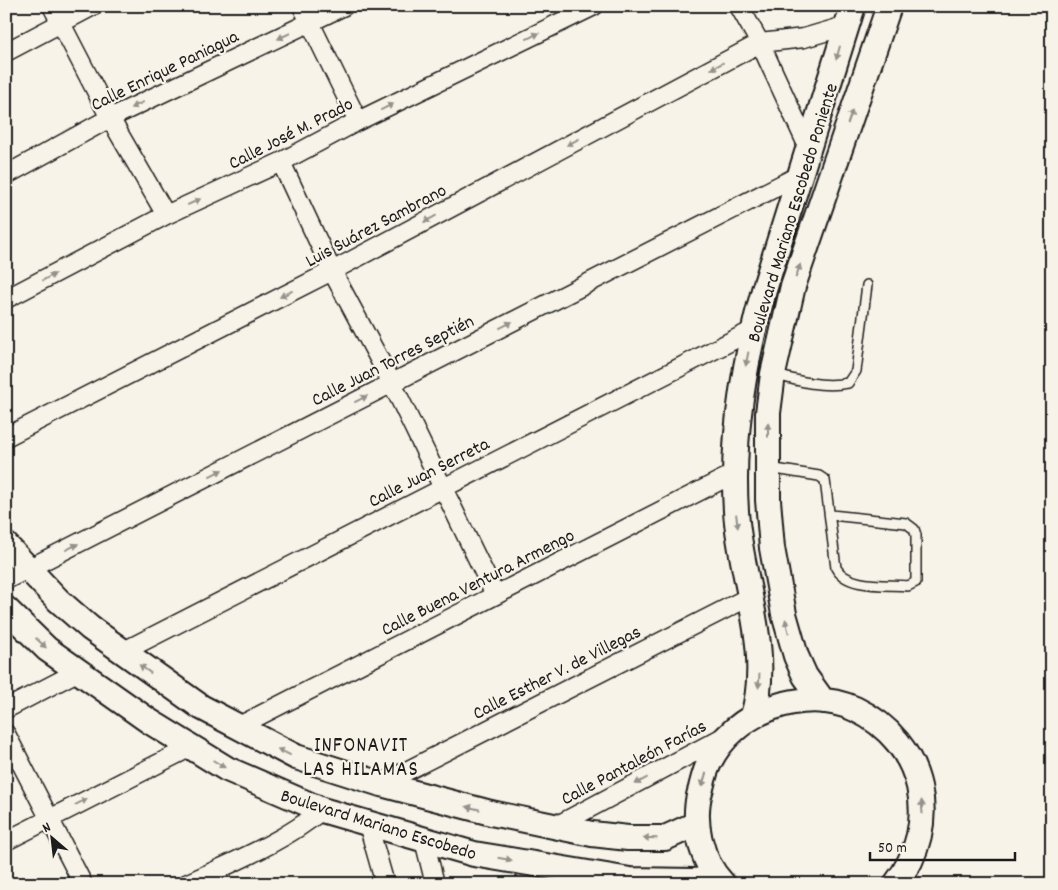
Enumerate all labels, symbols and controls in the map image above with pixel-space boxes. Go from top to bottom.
street label: Calle Enrique Paniagua [87,24,245,120]
one-way arrow [277,32,291,40]
one-way arrow [526,32,540,40]
one-way arrow [833,45,841,60]
one-way arrow [710,62,724,70]
street label: Boulevard Mariano Escobedo Poniente [742,80,847,346]
street label: Calle José M. Prado [225,92,359,178]
one-way arrow [130,101,144,109]
one-way arrow [380,103,394,111]
one-way arrow [847,110,854,125]
one-way arrow [566,138,581,146]
street label: Luis Suárez Sambrano [301,178,452,276]
one-way arrow [187,198,201,206]
one-way arrow [423,215,437,223]
one-way arrow [795,264,802,279]
one-way arrow [42,273,57,281]
one-way arrow [279,290,293,298]
street label: Calle Juan Torres Septién [308,309,480,415]
one-way arrow [498,321,513,329]
one-way arrow [743,352,751,368]
one-way arrow [354,395,368,403]
one-way arrow [764,422,772,438]
street label: Calle Juan Serreta [365,432,496,516]
one-way arrow [209,469,223,477]
one-way arrow [733,513,741,529]
street label: Calle Buena Ventura Armengo [377,524,580,645]
one-way arrow [64,543,79,551]
one-way arrow [783,619,791,634]
street label: Calle Esther V. de Villegas [469,620,646,728]
one-way arrow [35,637,47,649]
one-way arrow [139,663,152,674]
one-way arrow [755,674,763,690]
street label: Calle Pantaleón Farías [557,714,712,814]
district label: INFONAVIT LAS HILAMAS [303,732,419,786]
one-way arrow [277,748,292,756]
one-way arrow [212,760,225,769]
one-way arrow [699,772,707,787]
one-way arrow [634,777,648,785]
street label: Boulevard Mariano Escobedo [277,784,479,869]
one-way arrow [73,798,88,806]
one-way arrow [917,798,925,814]
one-way arrow [466,804,481,812]
north arrow [28,812,78,862]
text: N [39,818,55,839]
scale bar [870,830,1016,862]
one-way arrow [642,834,658,842]
text: 50 m [878,838,907,860]
one-way arrow [497,856,513,864]

